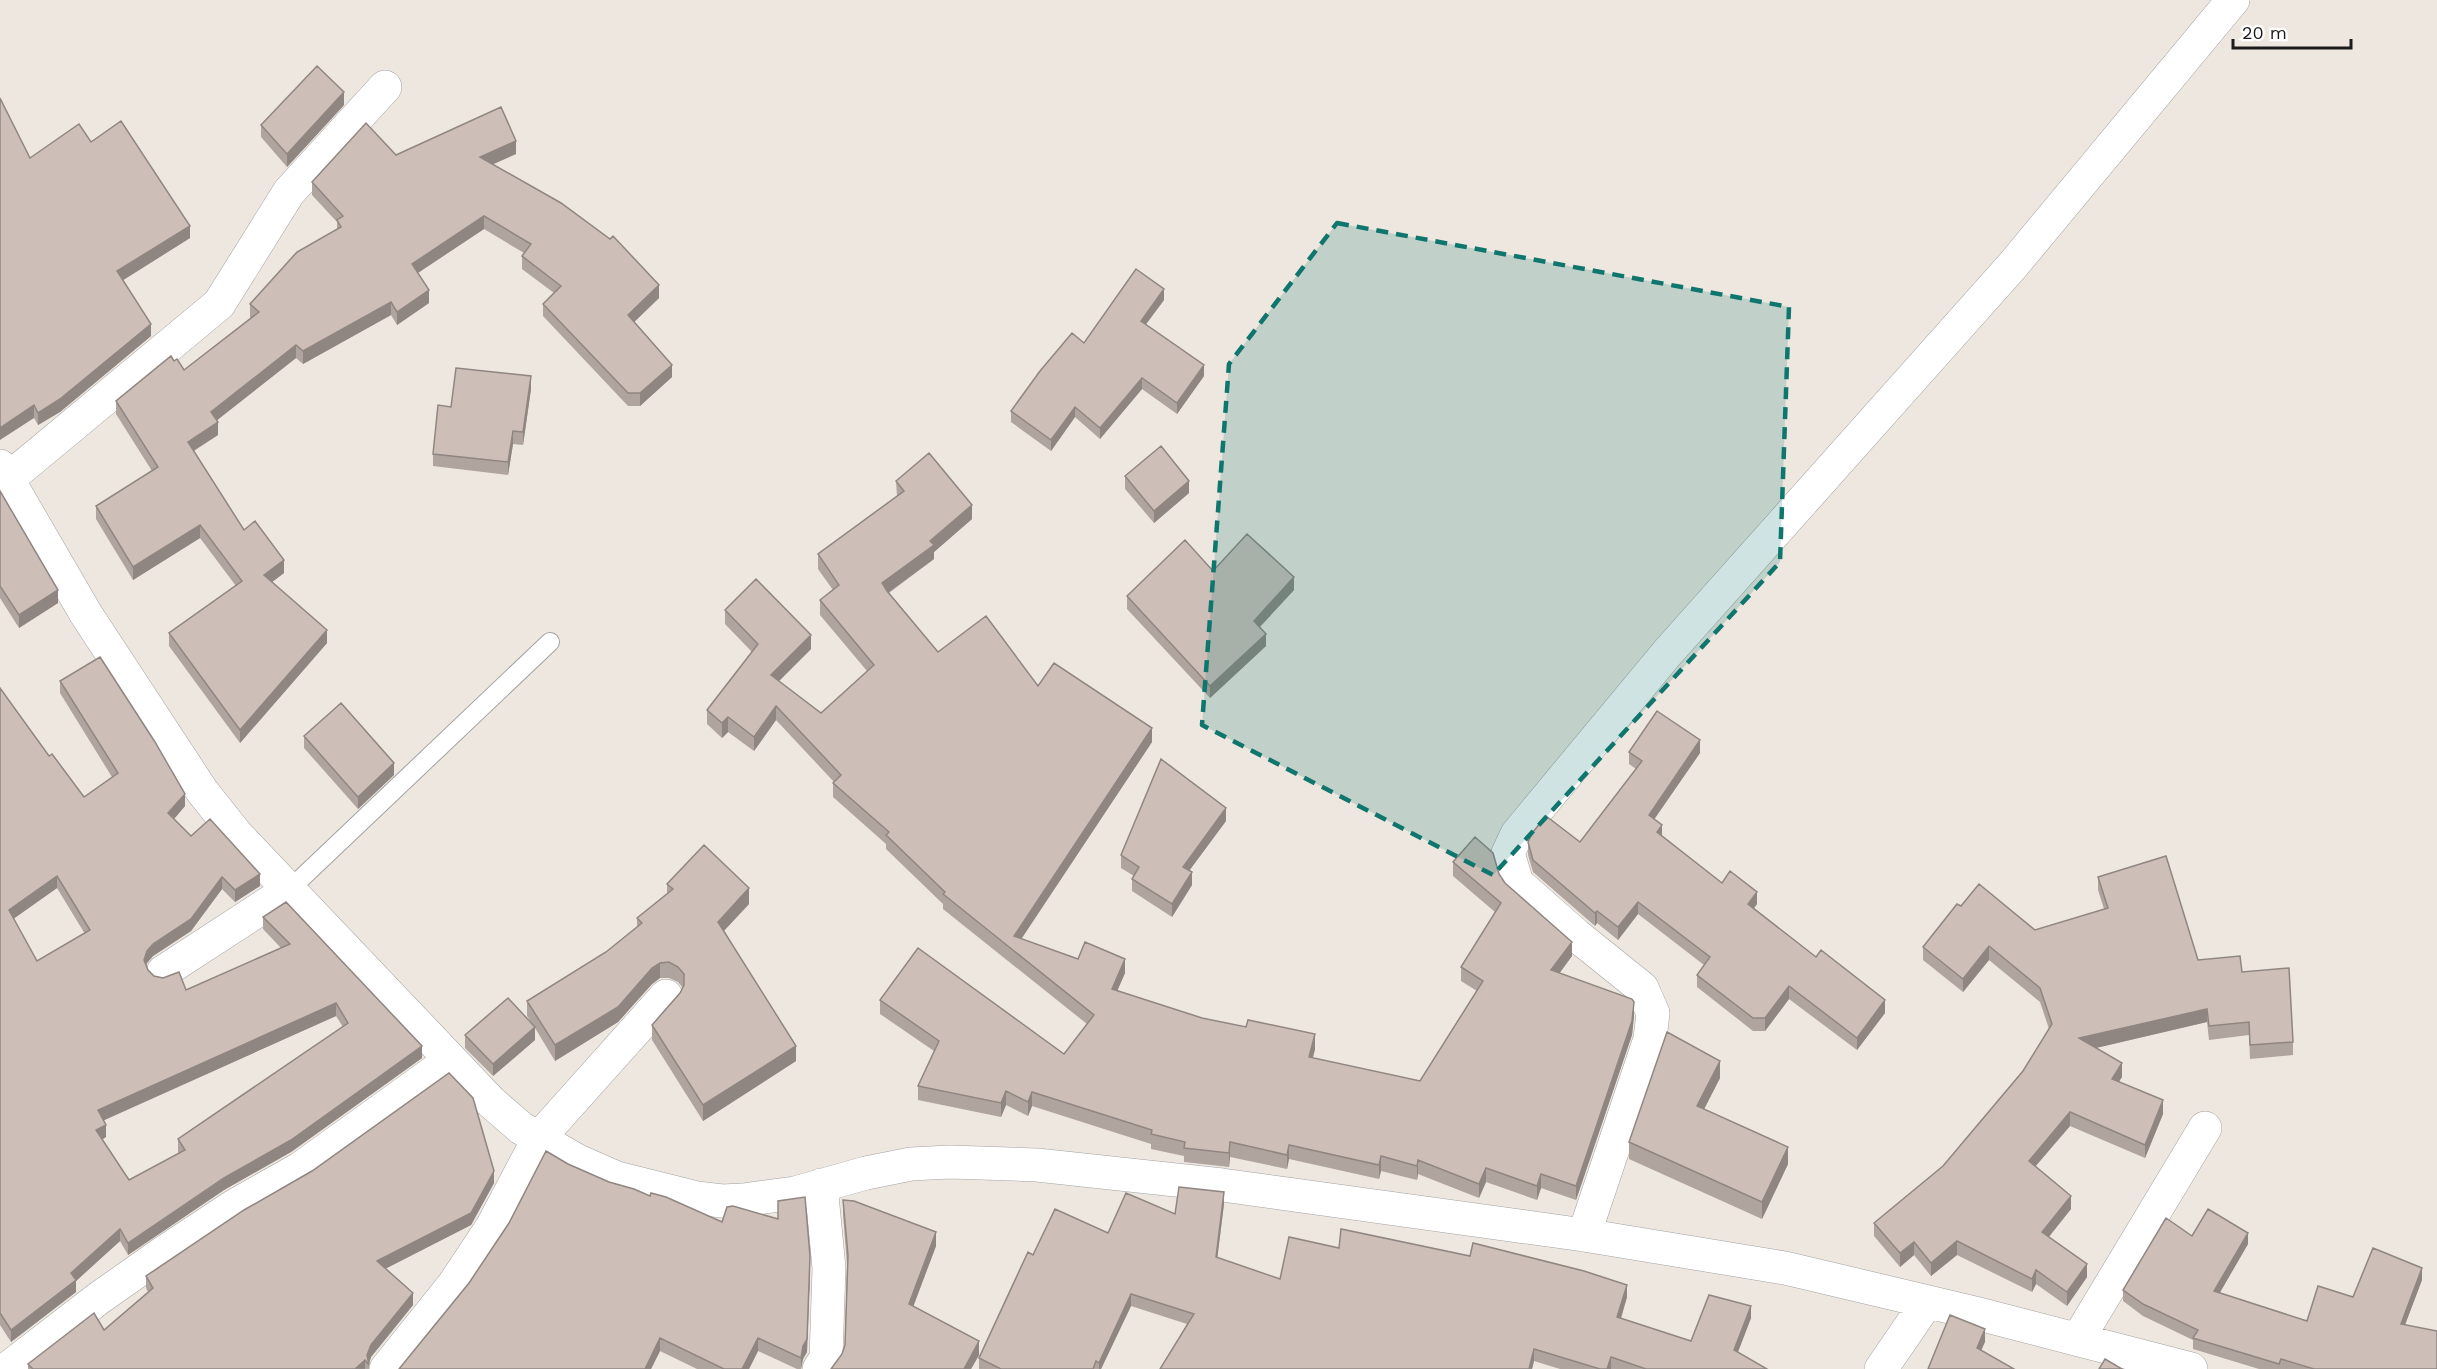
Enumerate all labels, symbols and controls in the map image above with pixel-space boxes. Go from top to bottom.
scale bar [2233,12,2352,50]
text: 20 m [2242,22,2287,43]

